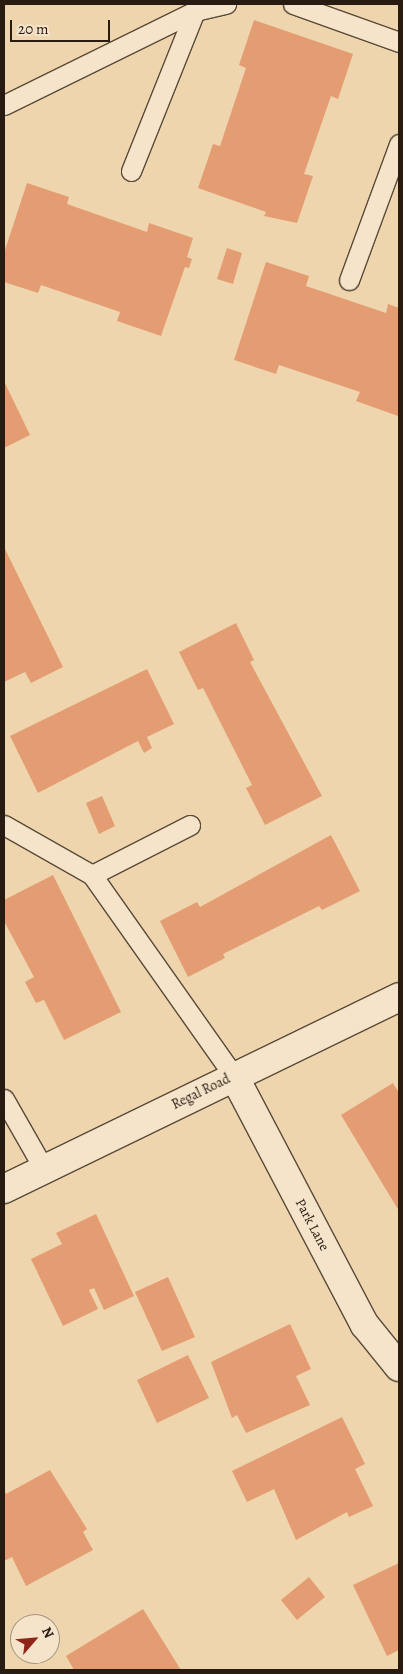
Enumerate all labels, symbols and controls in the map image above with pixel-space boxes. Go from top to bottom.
scale bar [12,10,112,42]
text: 20 m [18,19,49,39]
street label: Regal Road [169,1071,233,1113]
street label: Park Lane [291,1196,333,1254]
north arrow [10,1614,60,1664]
text: N [37,1624,59,1641]

